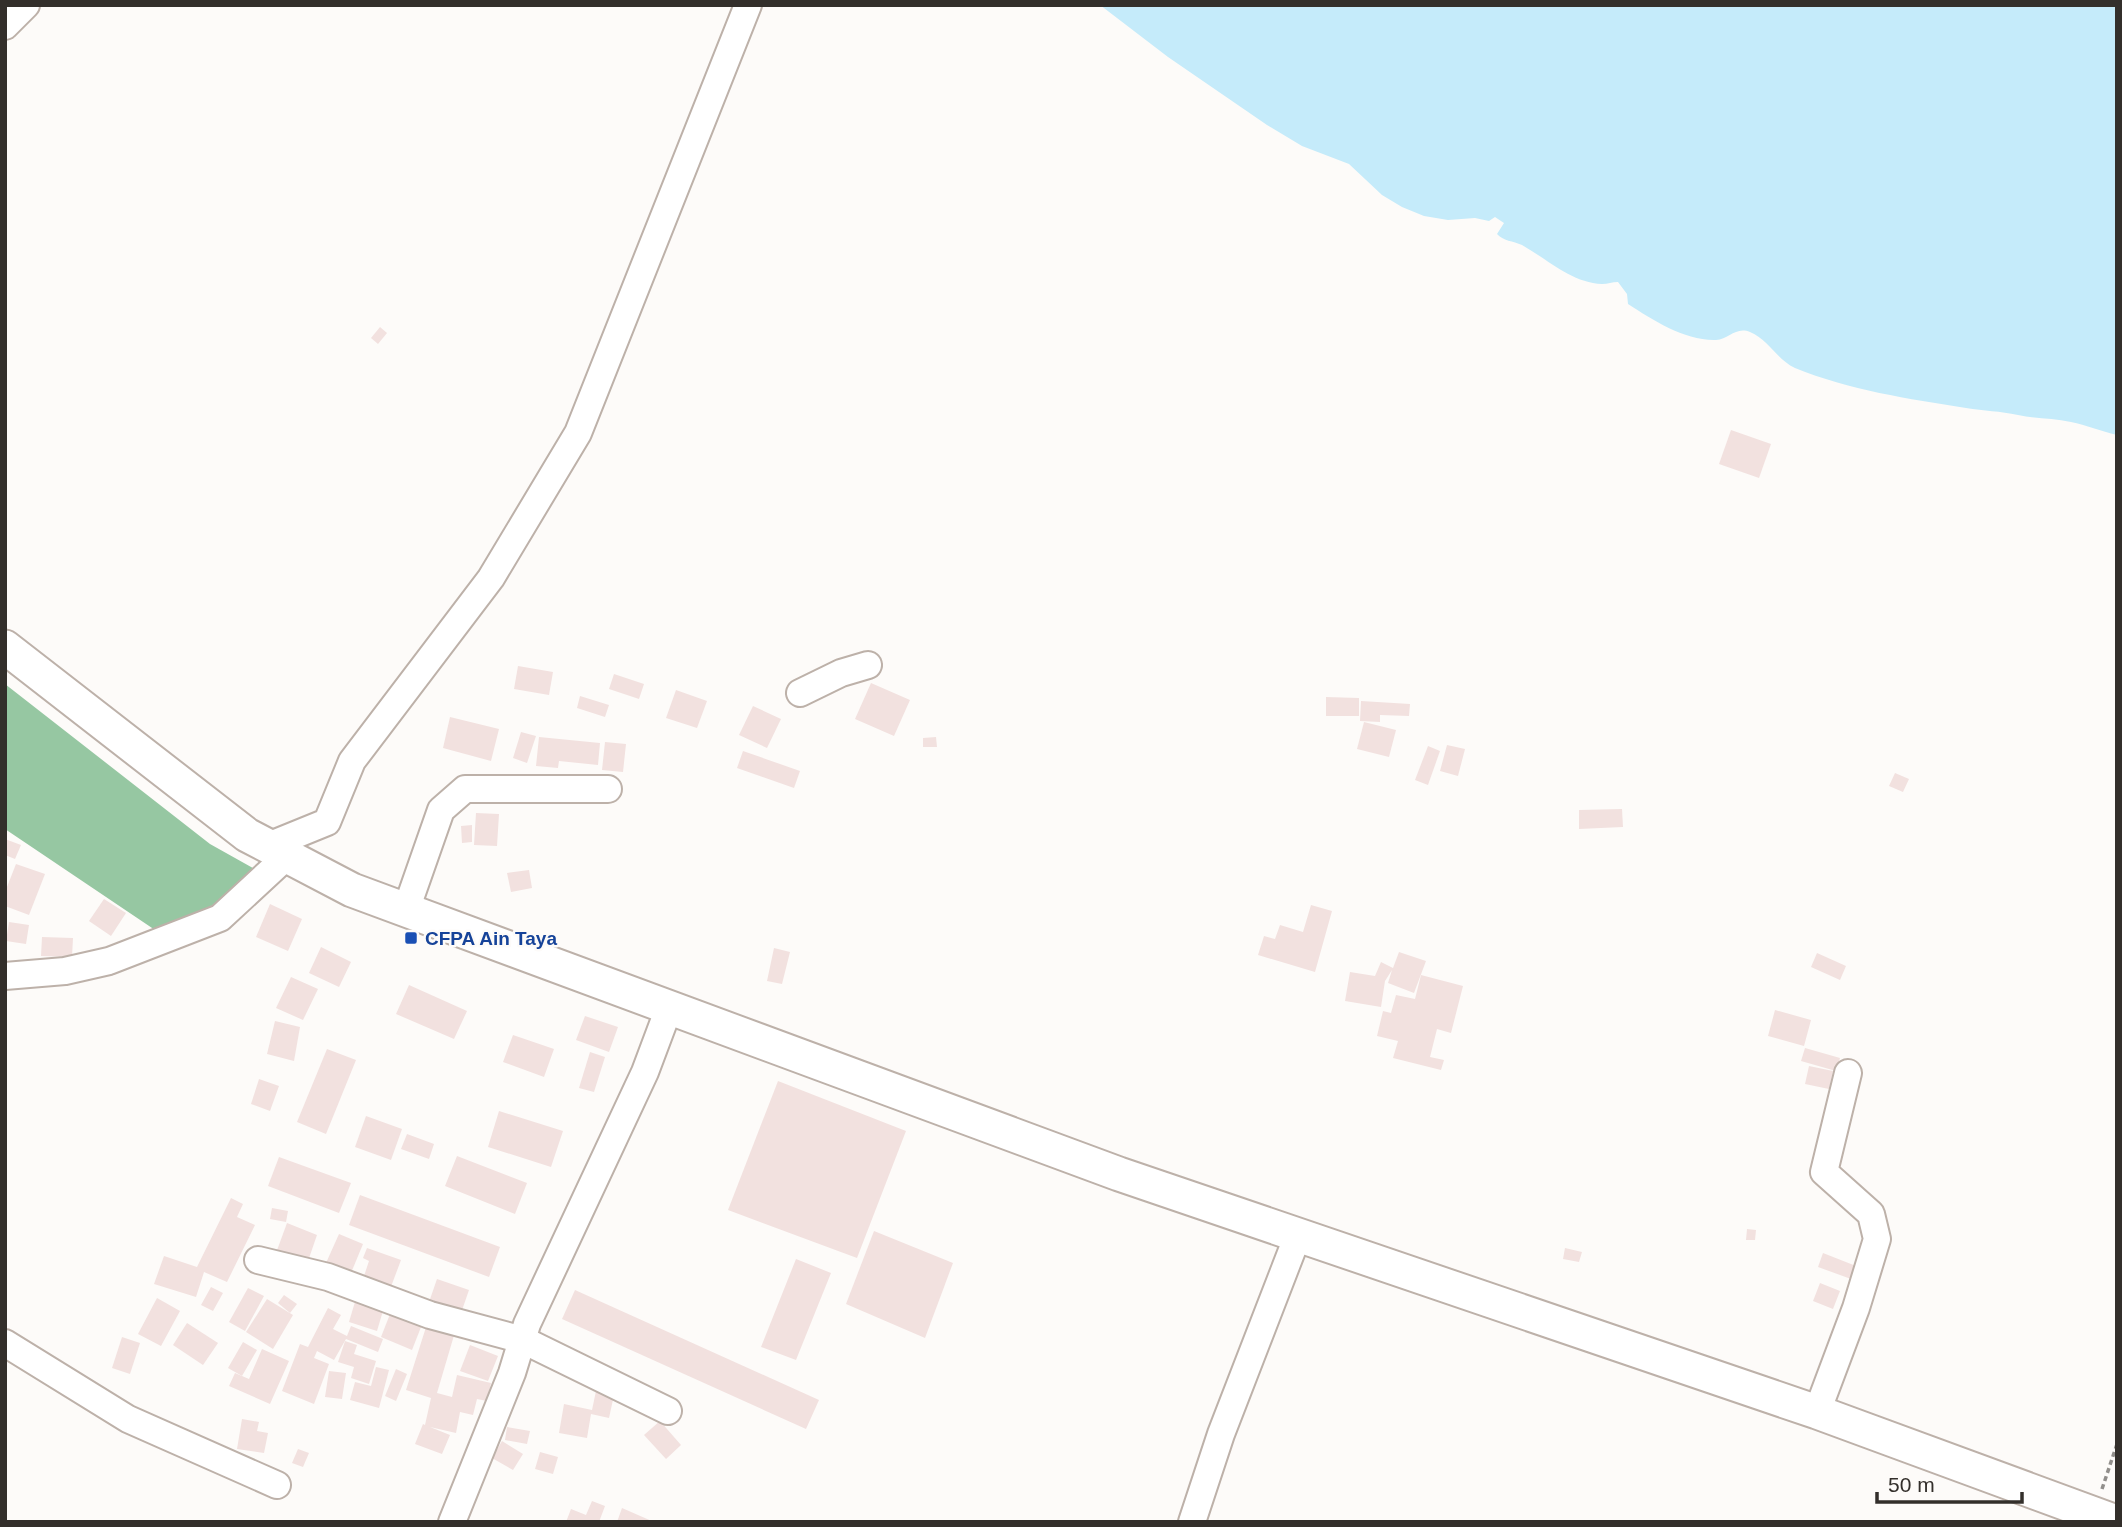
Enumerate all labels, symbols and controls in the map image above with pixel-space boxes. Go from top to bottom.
place label: CFPA Ain Taya [425,928,557,949]
marker: CFPA Ain Taya [403,930,419,946]
scale bar [1877,1460,2022,1504]
text: 50 m [1888,1473,1935,1496]

